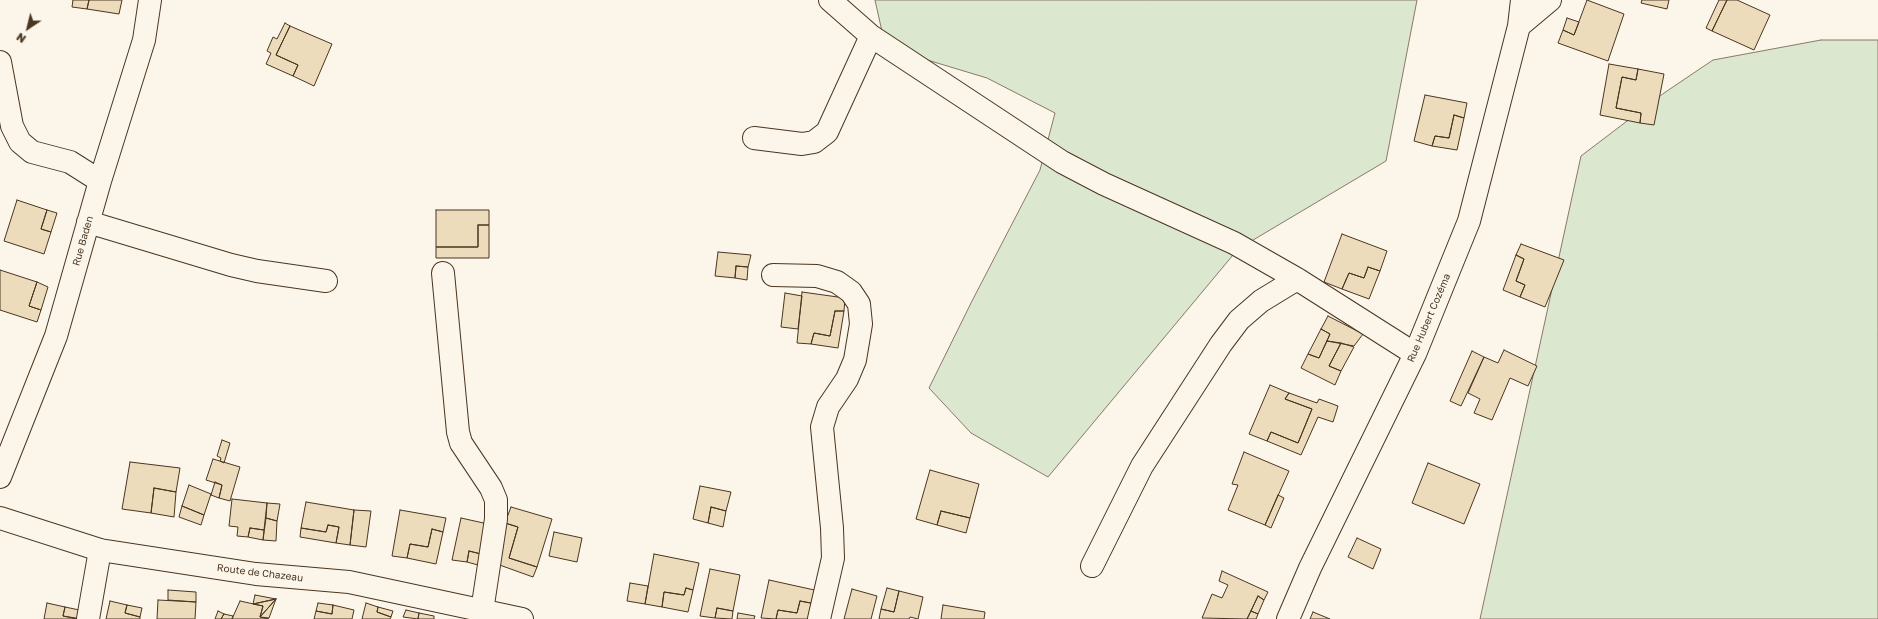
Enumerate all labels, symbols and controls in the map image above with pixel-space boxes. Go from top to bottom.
north arrow [8,8,48,48]
text: N [14,31,28,46]
street label: Rue Baden [70,215,96,267]
street label: Rue Hubert Cozéma [1405,272,1453,364]
street label: Route de Chazeau [216,562,304,584]

